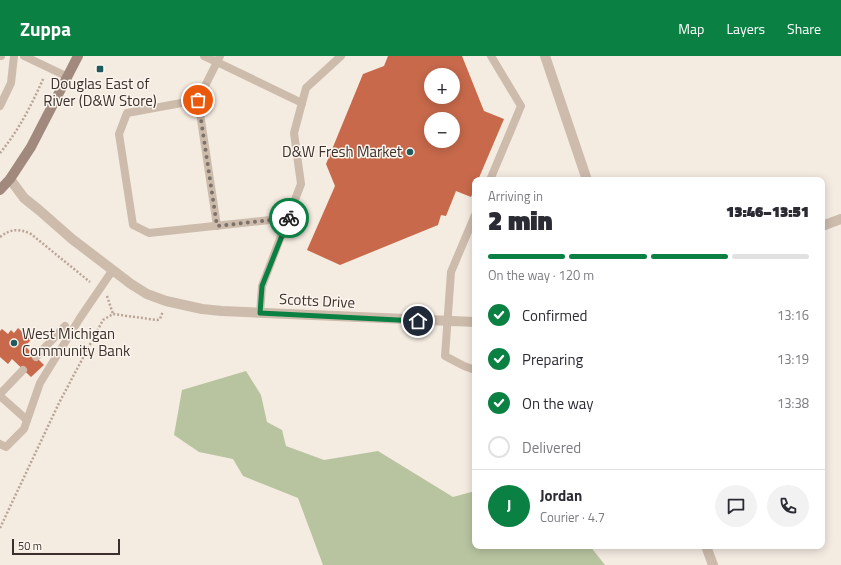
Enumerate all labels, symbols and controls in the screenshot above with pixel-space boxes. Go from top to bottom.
text: Zuppa [20,14,71,43]
text: Map [678,18,704,39]
text: Layers [726,18,765,39]
text: Share [787,18,821,39]
marker: Douglas East of River (D&W Store) [95,64,105,74]
map controls [424,68,460,148]
button: + [424,68,460,104]
place label: Douglas East of River (D&W Store) [43,72,157,112]
pin [181,83,215,117]
icon: bag [187,89,209,111]
button: − [424,112,460,148]
place label: D&W Fresh Market [282,140,403,163]
marker: D&W Fresh Market [405,147,415,157]
text: Arriving in [488,186,543,206]
courier [269,198,309,238]
text: 13:46–13:51 [726,200,809,223]
text: 2 min [488,201,553,240]
icon: bike [278,207,300,229]
text: On the way · 120 m [488,265,594,285]
street label: Scotts Drive [278,287,356,314]
pin [401,304,435,338]
icon: check [488,304,510,326]
text: Confirmed [522,304,587,327]
text: 13:16 [777,305,809,325]
icon: home [407,310,429,332]
place label: West Michigan Community Bank [22,322,130,362]
marker: West Michigan Community Bank [9,338,19,348]
icon: check [488,348,510,370]
text: Preparing [522,348,583,371]
text: 13:19 [777,349,809,369]
icon: check [488,392,510,414]
text: On the way [522,392,594,415]
text: 13:38 [777,393,809,413]
text: Delivered [522,436,581,459]
text: Jordan [540,484,582,507]
button: chat [715,485,757,527]
button: phone [767,485,809,527]
text: J [507,494,511,517]
text: Courier · 4.7 [540,507,605,527]
scale bar [12,537,120,556]
text: 50 m [18,538,42,554]

